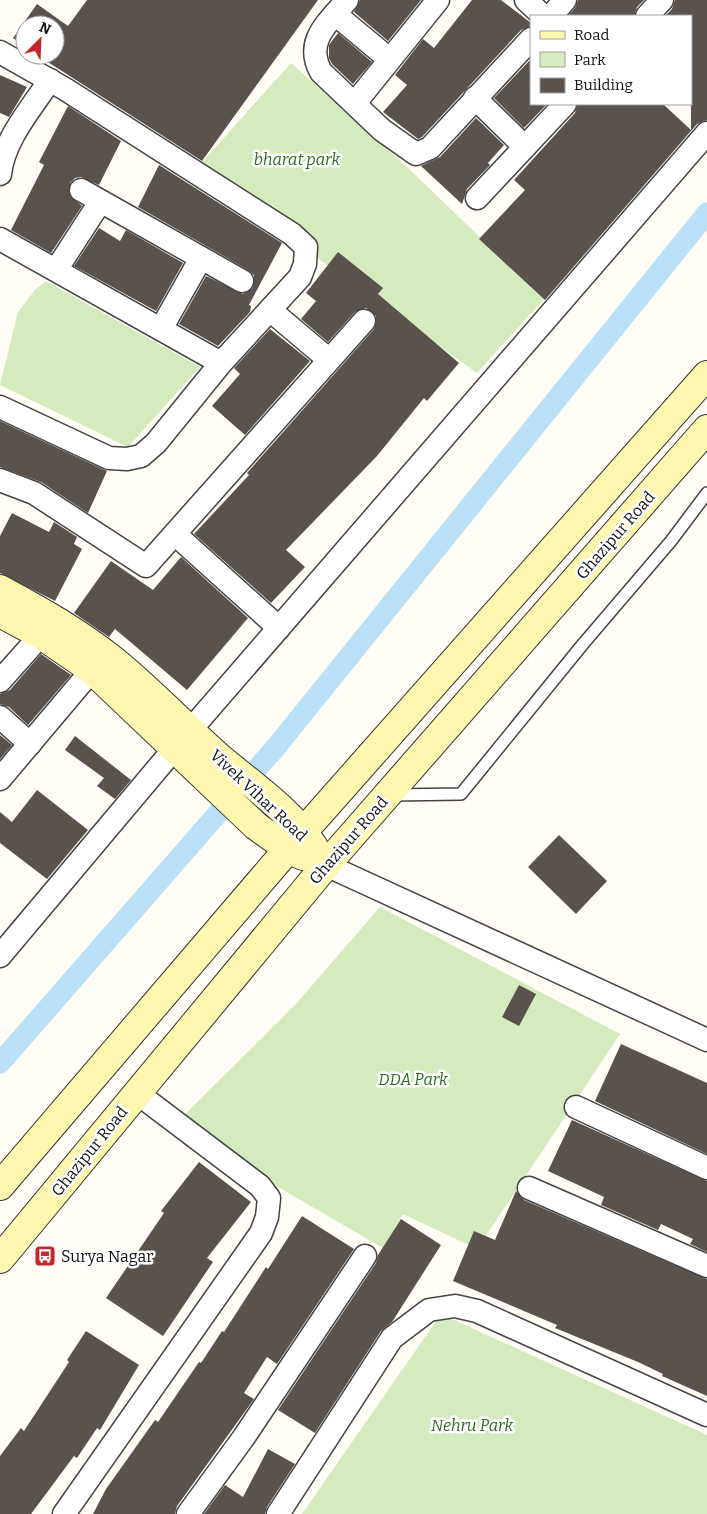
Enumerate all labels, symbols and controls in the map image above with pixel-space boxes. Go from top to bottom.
north arrow [15,15,65,65]
legend [530,15,692,105]
text: N [37,19,54,39]
text: Road [574,26,609,44]
text: Park [574,51,606,69]
text: Building [574,76,633,94]
park label: bharat park [254,150,340,169]
street label: Ghazipur Road [572,487,659,583]
street label: Vivek Vihar Road [206,746,311,846]
street label: Ghazipur Road [305,792,392,888]
park label: DDA Park [378,1070,448,1089]
street label: Ghazipur Road [47,1102,132,1200]
bus stop icon: Surya Nagar [33,1244,57,1268]
place label: Surya Nagar [61,1247,153,1266]
park label: Nehru Park [431,1416,513,1435]

